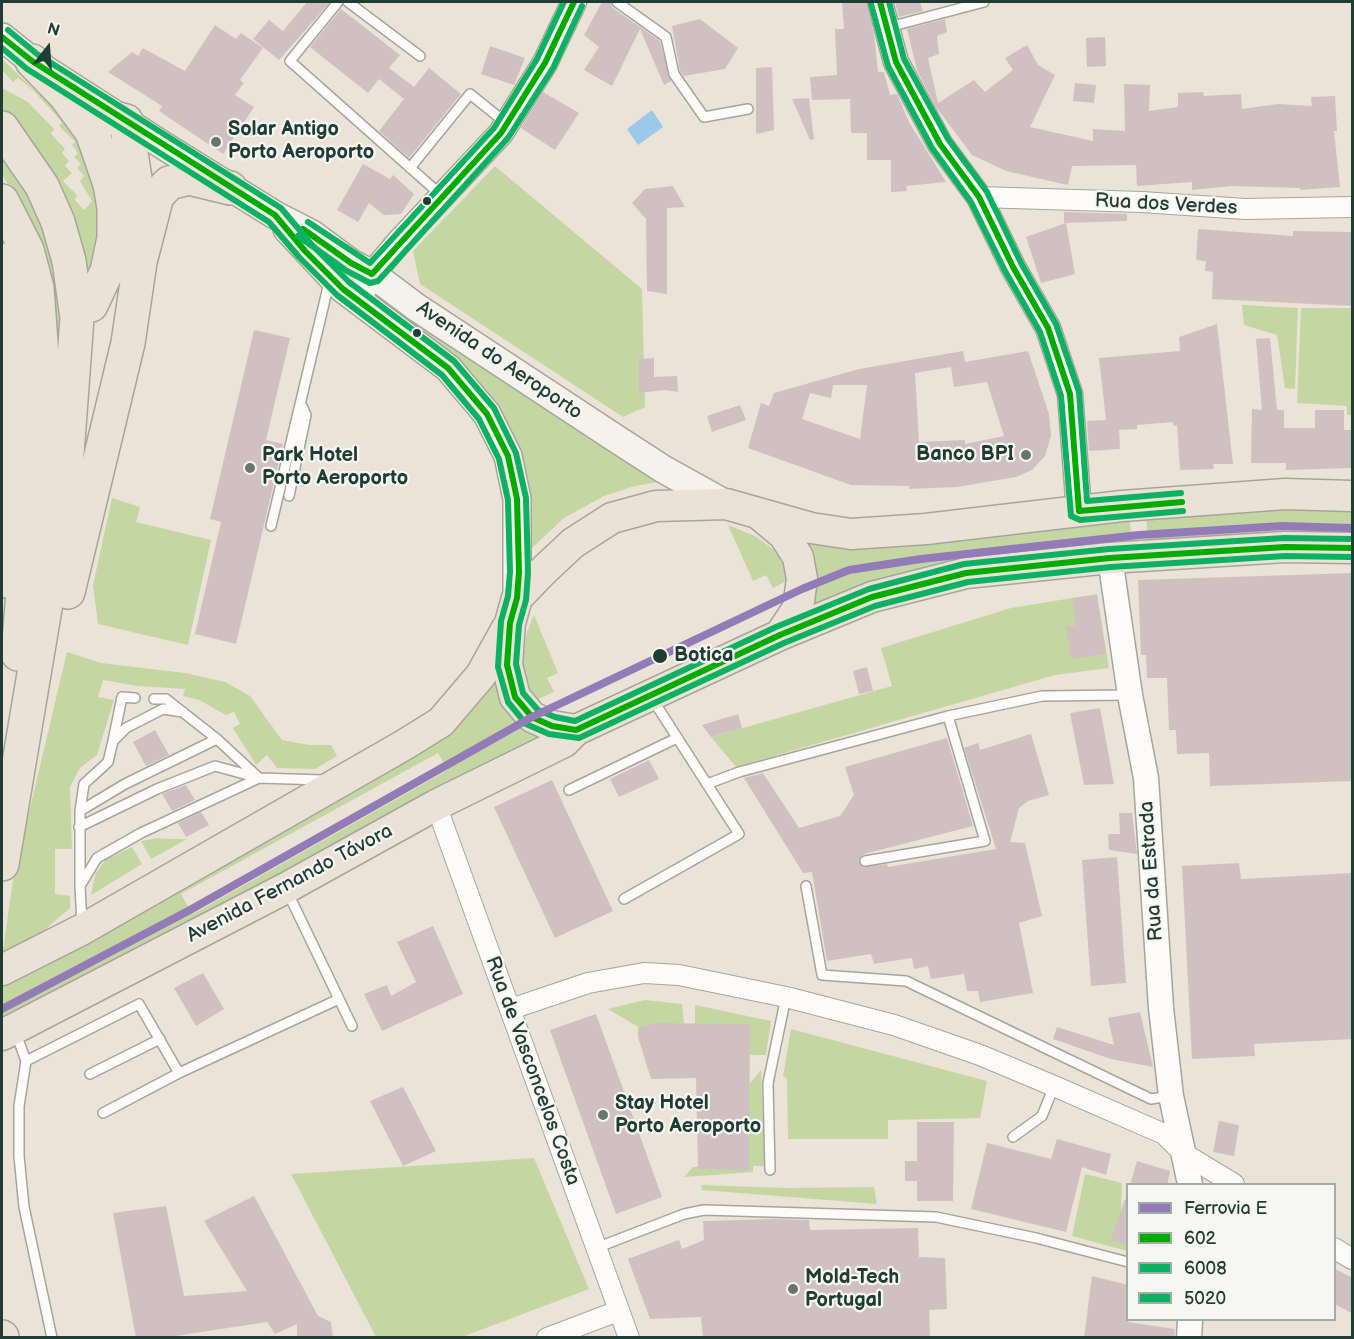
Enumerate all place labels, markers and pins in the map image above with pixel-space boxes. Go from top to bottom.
place label: Solar Antigo Porto Aeroporto [228,118,374,165]
marker: Solar Antigo Porto Aeroporto [209,135,223,149]
unlabelled marker [421,195,433,207]
unlabelled marker [411,327,423,339]
place label: Banco BPI [916,443,1014,467]
place label: Park Hotel Porto Aeroporto [262,444,408,491]
marker: Banco BPI [1019,448,1033,462]
marker: Park Hotel Porto Aeroporto [243,461,257,475]
place label: Botica [674,644,733,668]
marker: Botica [651,647,669,665]
place label: Stay Hotel Porto Aeroporto [615,1092,761,1139]
marker: Stay Hotel Porto Aeroporto [596,1108,610,1122]
place label: Mold-Tech Portugal [805,1266,899,1313]
marker: Mold-Tech Portugal [786,1282,800,1296]

